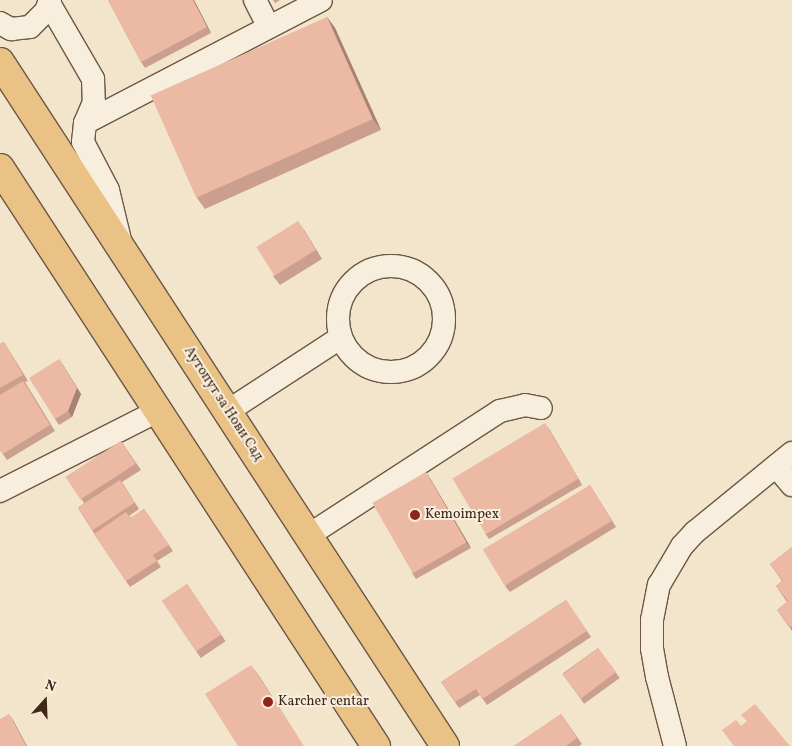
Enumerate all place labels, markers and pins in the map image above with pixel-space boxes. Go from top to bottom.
place label: Kemoimpex [425,507,499,523]
marker: Kemoimpex [409,509,421,521]
place label: Karcher centar [278,694,369,710]
marker: Karcher centar [262,696,274,708]

